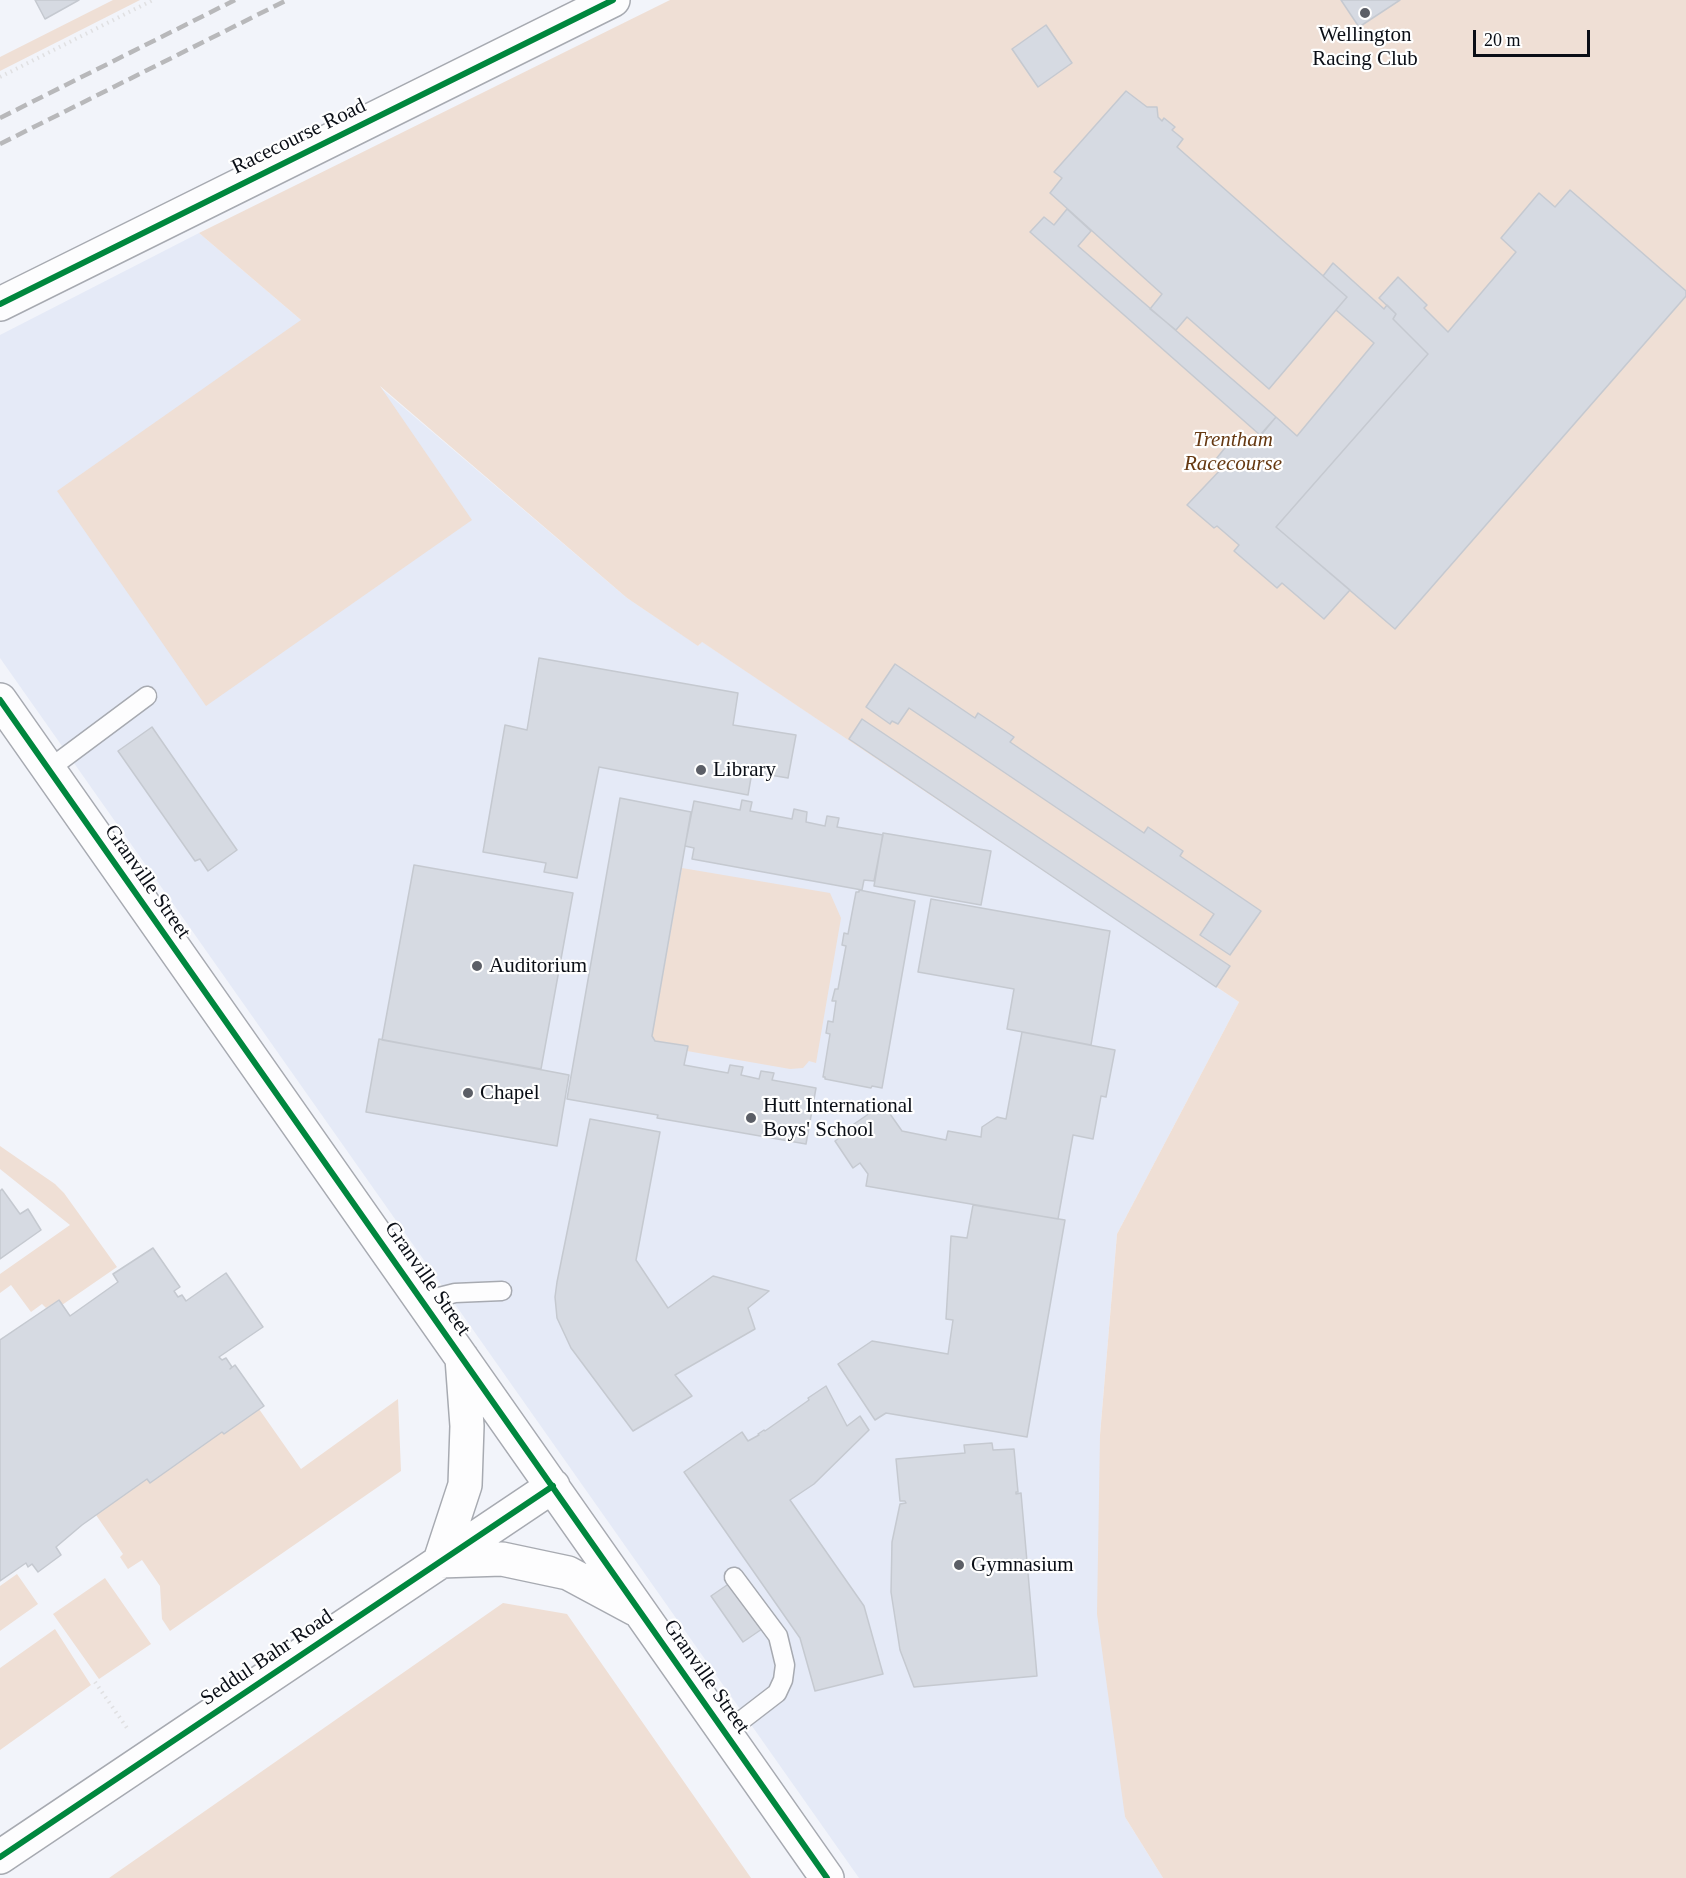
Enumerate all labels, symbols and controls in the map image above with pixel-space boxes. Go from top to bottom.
marker: Wellington Racing Club [1358,6,1372,20]
scale bar [1476,18,1593,56]
place label: Wellington Racing Club [1312,22,1418,72]
text: 20 m [1484,30,1521,50]
street label: Racecourse Road [228,94,370,180]
park label: Trentham Racecourse [1184,427,1282,477]
place label: Library [713,757,776,783]
marker: Library [694,763,708,777]
street label: Granville Street [98,820,196,944]
place label: Auditorium [489,953,587,979]
marker: Auditorium [470,959,484,973]
place label: Chapel [480,1080,539,1106]
marker: Chapel [461,1086,475,1100]
place label: Hutt International Boys' School [763,1093,913,1143]
marker: Hutt International Boys' School [744,1111,758,1125]
street label: Granville Street [378,1217,476,1341]
place label: Gymnasium [971,1552,1074,1578]
marker: Gymnasium [952,1558,966,1572]
street label: Seddul Bahr Road [196,1605,338,1711]
street label: Granville Street [657,1615,755,1739]

